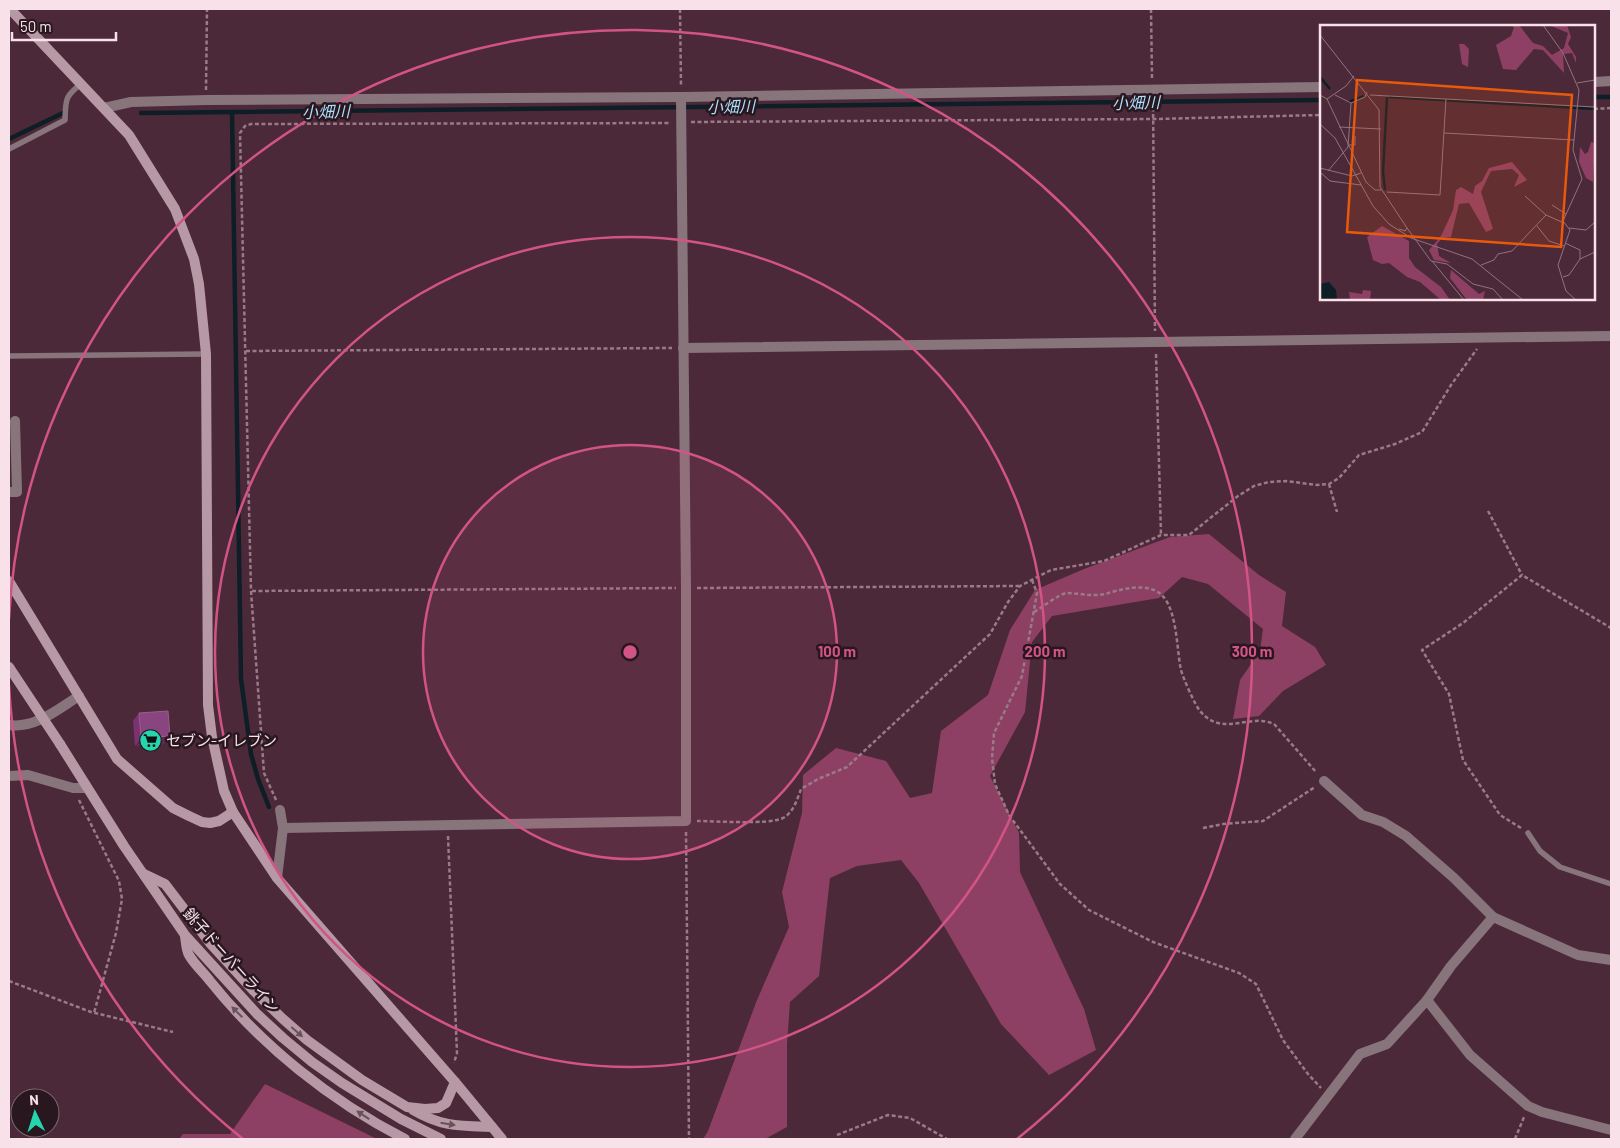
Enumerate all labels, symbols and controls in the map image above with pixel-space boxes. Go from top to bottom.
scale bar [12,10,116,42]
text: 50 m [20,17,52,35]
inset map [1320,25,1595,300]
water label: 小畑川 [1112,92,1162,112]
water label: 小畑川 [707,96,757,116]
water label: 小畑川 [302,101,352,121]
text: 100 m [818,642,856,660]
text: 200 m [1024,642,1066,660]
text: 300 m [1232,642,1272,660]
centre of rings [621,643,639,661]
supermarket icon: セブン-イレブン [138,728,162,752]
place label: セブン-イレブン [166,731,277,749]
street label: 銚子ドーバーライン [180,904,284,1016]
one-way arrow [231,1007,243,1019]
one-way arrow [291,1026,304,1037]
north arrow [10,1088,60,1138]
text: N [29,1091,39,1108]
one-way arrow [356,1110,369,1120]
one-way arrow [440,1120,456,1128]

